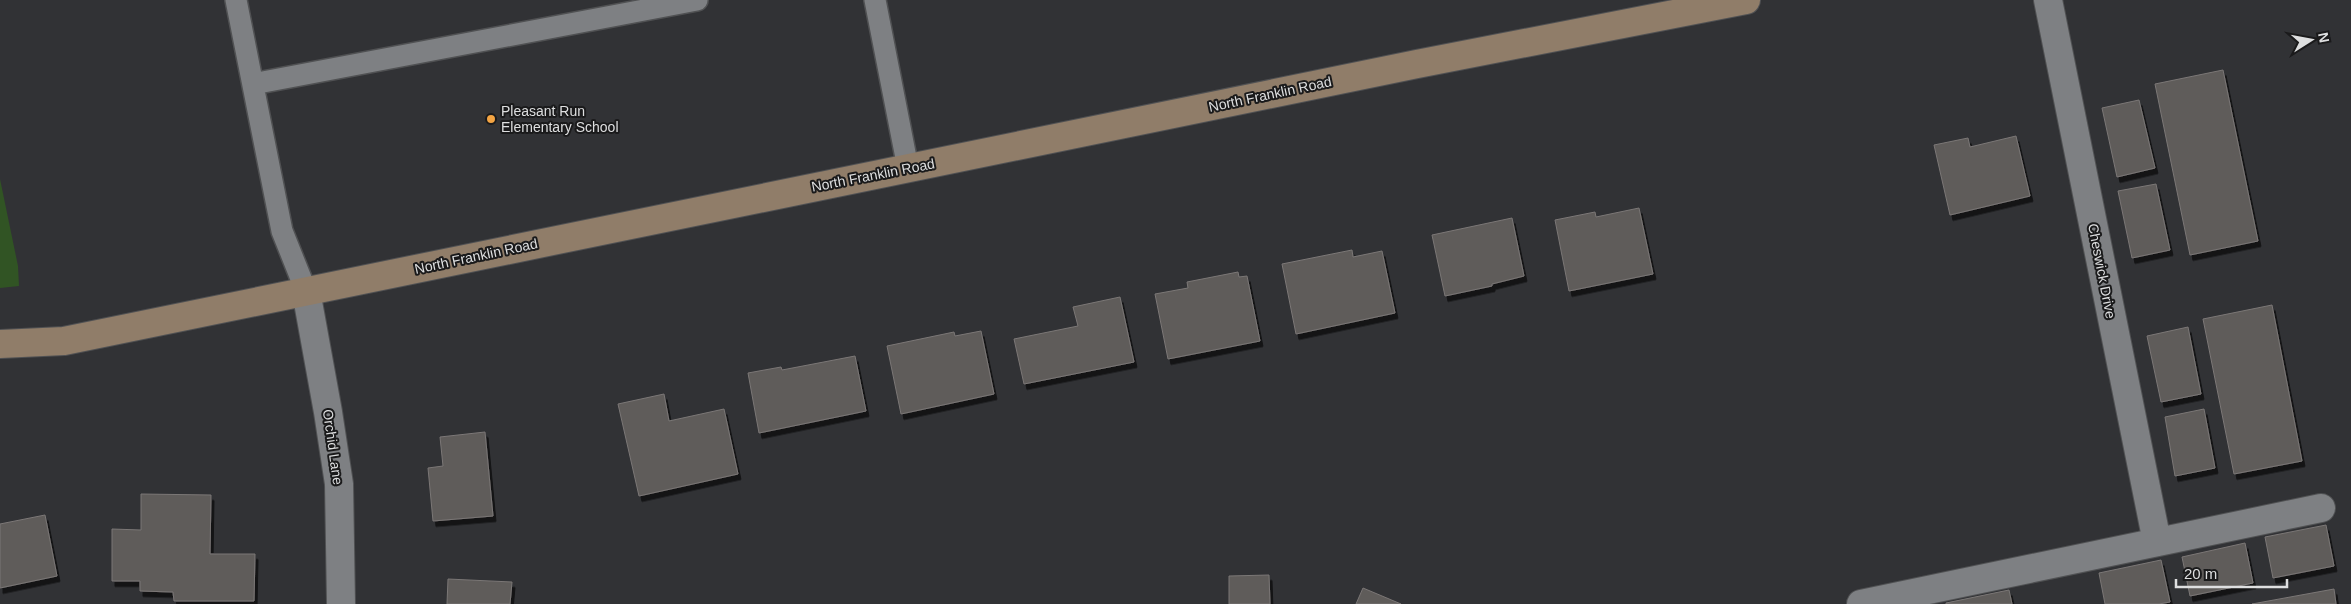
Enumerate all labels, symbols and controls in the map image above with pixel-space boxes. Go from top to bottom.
north arrow [2286,15,2336,65]
text: N [2315,31,2333,44]
street label: North Franklin Road [1207,73,1333,115]
place label: Pleasant Run Elementary School [501,103,619,135]
marker: Pleasant Run Elementary School [485,113,497,125]
street label: North Franklin Road [810,155,936,195]
street label: Cheswick Drive [2085,222,2119,320]
street label: North Franklin Road [413,235,539,277]
street label: Orchid Lane [320,408,346,486]
scale bar [2176,556,2287,588]
text: 20 m [2184,565,2217,582]

